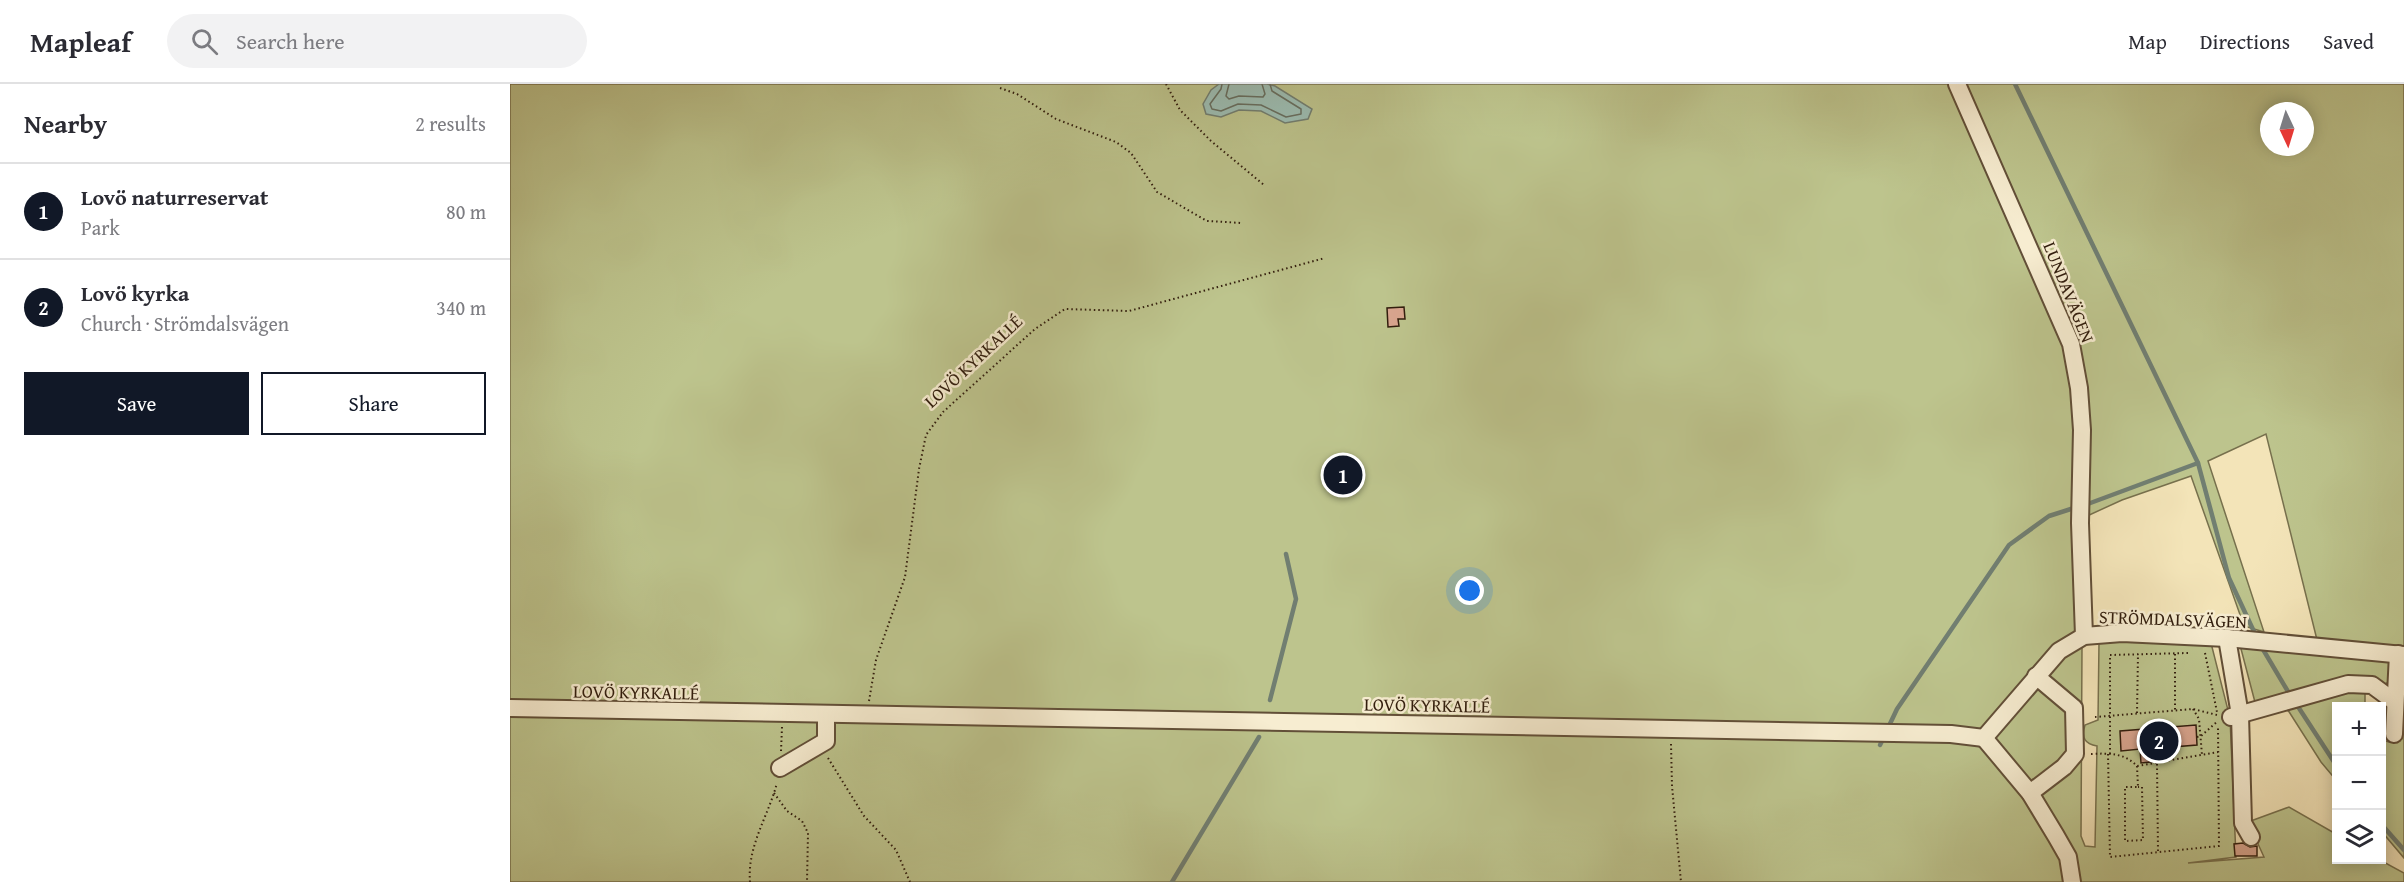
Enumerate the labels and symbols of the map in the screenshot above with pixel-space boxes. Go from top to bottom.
north arrow [2260,102,2314,156]
street label: LUNDAVÄGEN [2037,238,2102,347]
street label: LOVÖ KYRKALLÉ [918,308,1028,414]
pin: 1 [1324,452,1362,498]
your location [1455,576,1484,605]
street label: STRÖMDALSVÄGEN [2099,603,2248,635]
street label: LOVÖ KYRKALLÉ [573,677,699,707]
street label: LOVÖ KYRKALLÉ [1364,690,1490,720]
pin: 2 [2140,718,2178,764]

